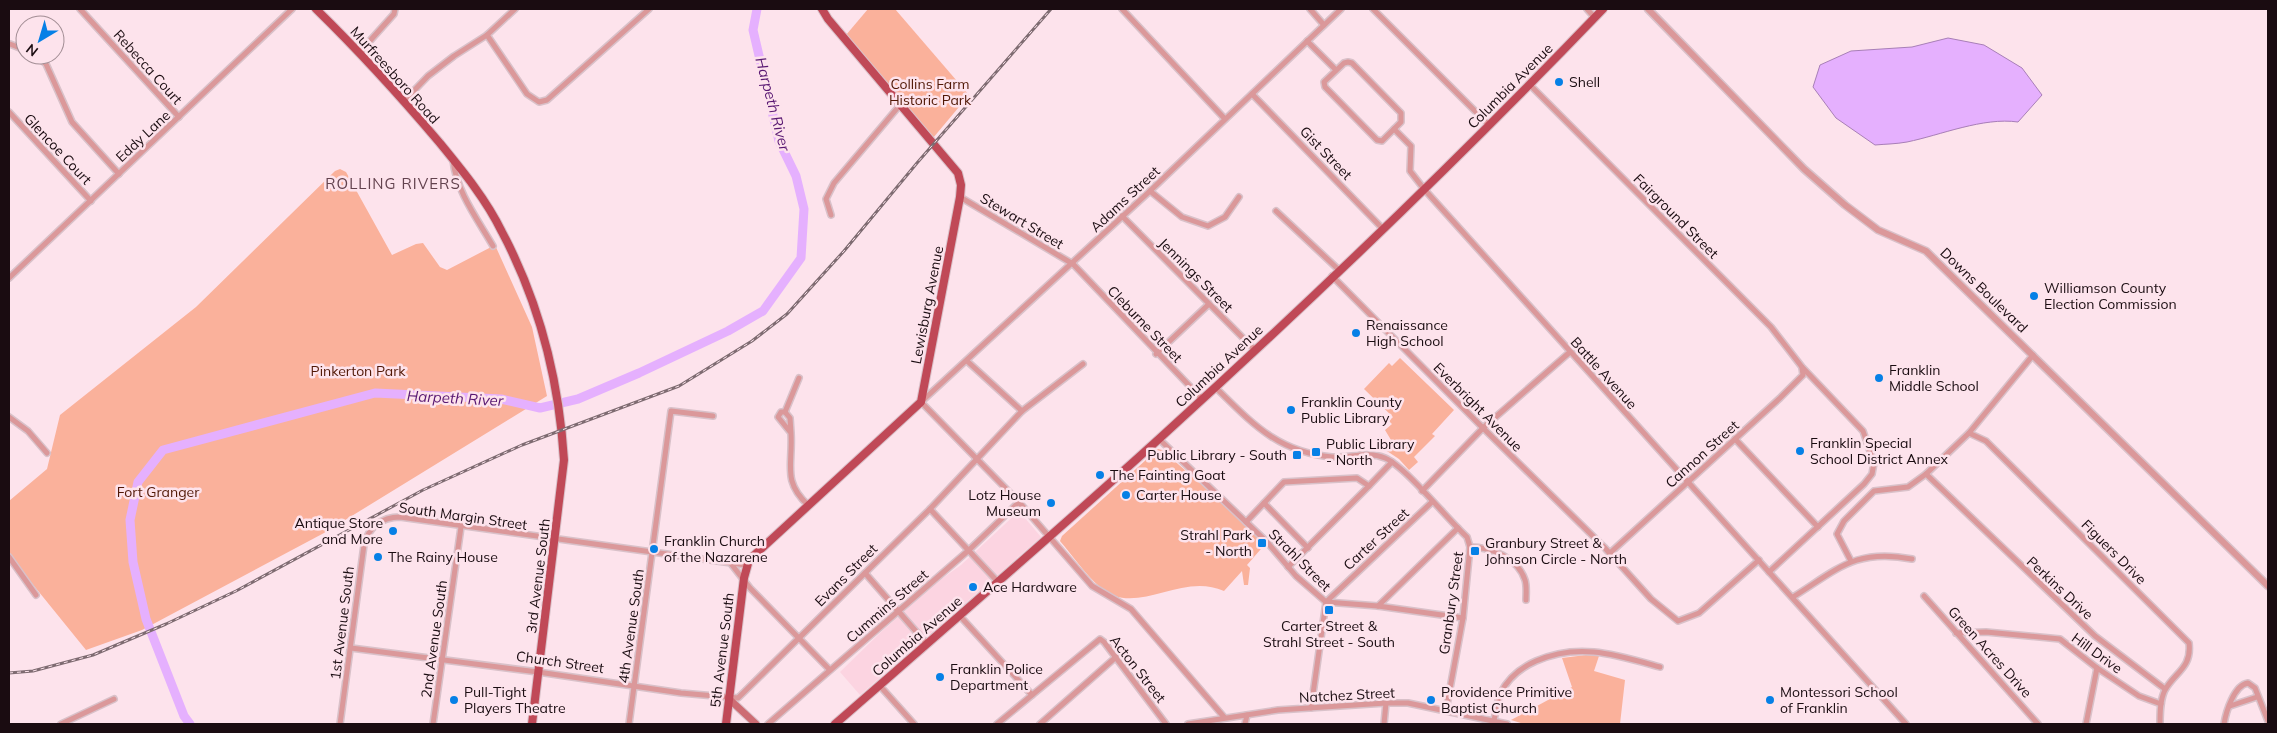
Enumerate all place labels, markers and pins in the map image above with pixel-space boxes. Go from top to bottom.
place label: Shell [1569,73,1600,91]
marker: Shell [1553,76,1565,88]
place label: Williamson County Election Commission [2044,279,2177,313]
marker: Williamson County Election Commission [2028,290,2040,302]
place label: Renaissance High School [1366,316,1448,350]
marker: Renaissance High School [1350,327,1362,339]
place label: Franklin Middle School [1889,361,1979,395]
marker: Franklin Middle School [1873,372,1885,384]
place label: Franklin County Public Library [1301,393,1402,427]
marker: Franklin County Public Library [1285,404,1297,416]
place label: Franklin Special School District Annex [1810,434,1949,468]
place label: Public Library - North [1326,435,1415,469]
marker: Franklin Special School District Annex [1794,445,1806,457]
place label: Public Library - South [1147,446,1287,464]
marker: Public Library - North [1310,446,1322,458]
marker: Public Library - South [1291,449,1303,461]
place label: The Fainting Goat [1110,466,1226,484]
marker: The Fainting Goat [1094,469,1106,481]
place label: Lotz House Museum [968,486,1041,520]
place label: Carter House [1136,486,1222,504]
marker: Carter House [1120,489,1132,501]
marker: Lotz House Museum [1045,497,1057,509]
place label: Antique Store and More [294,514,383,548]
marker: Antique Store and More [387,525,399,537]
place label: Strahl Park - North [1180,526,1253,560]
place label: Franklin Church of the Nazarene [664,532,768,566]
place label: Granbury Street & Johnson Circle - North [1485,534,1627,568]
marker: Strahl Park - North [1256,537,1268,549]
marker: Franklin Church of the Nazarene [648,543,660,555]
marker: Granbury Street & Johnson Circle - North [1469,545,1481,557]
place label: The Rainy House [388,548,498,566]
marker: The Rainy House [372,551,384,563]
place label: Ace Hardware [983,578,1077,596]
marker: Ace Hardware [967,581,979,593]
marker: Carter Street & Strahl Street - South [1323,604,1335,616]
place label: Carter Street & Strahl Street - South [1263,617,1395,651]
place label: Franklin Police Department [950,660,1043,694]
marker: Franklin Police Department [934,671,946,683]
place label: Pull-Tight Players Theatre [464,683,566,717]
place label: Providence Primitive Baptist Church [1441,683,1572,717]
place label: Montessori School of Franklin [1780,683,1898,717]
marker: Pull-Tight Players Theatre [448,694,460,706]
marker: Providence Primitive Baptist Church [1425,694,1437,706]
marker: Montessori School of Franklin [1764,694,1776,706]

